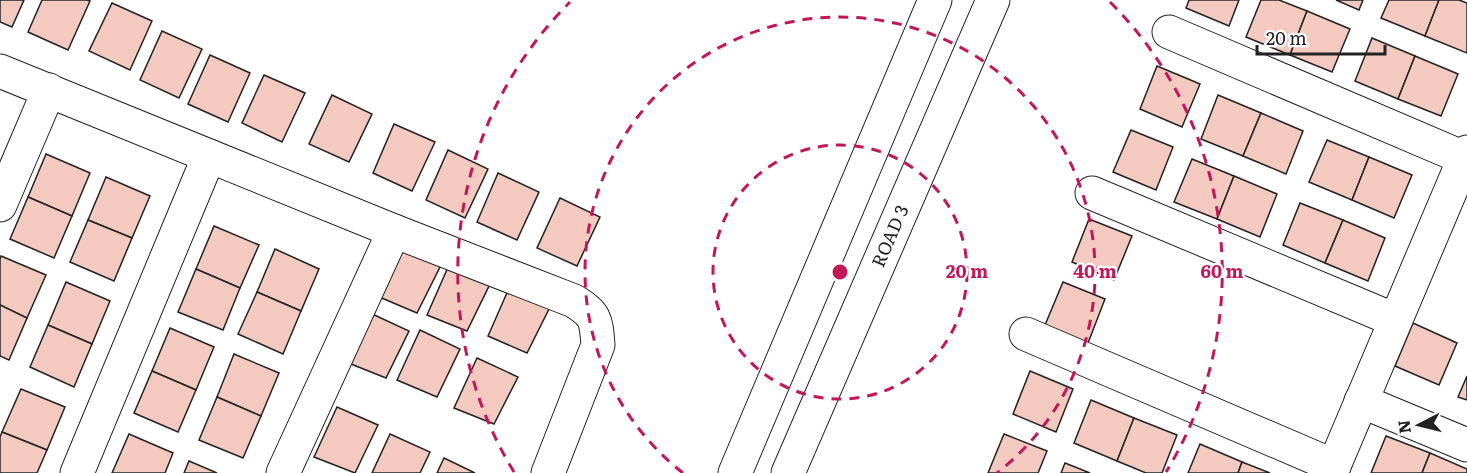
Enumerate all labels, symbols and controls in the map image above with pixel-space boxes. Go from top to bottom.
scale bar [1257,18,1384,56]
text: 20 m [1266,24,1307,51]
street label: ROAD 3 [864,200,915,271]
text: 20 m [946,257,988,284]
text: 40 m [1073,257,1117,284]
text: 60 m [1200,257,1244,284]
centre of rings [830,262,850,282]
north arrow [1389,395,1449,455]
text: N [1390,419,1416,435]

